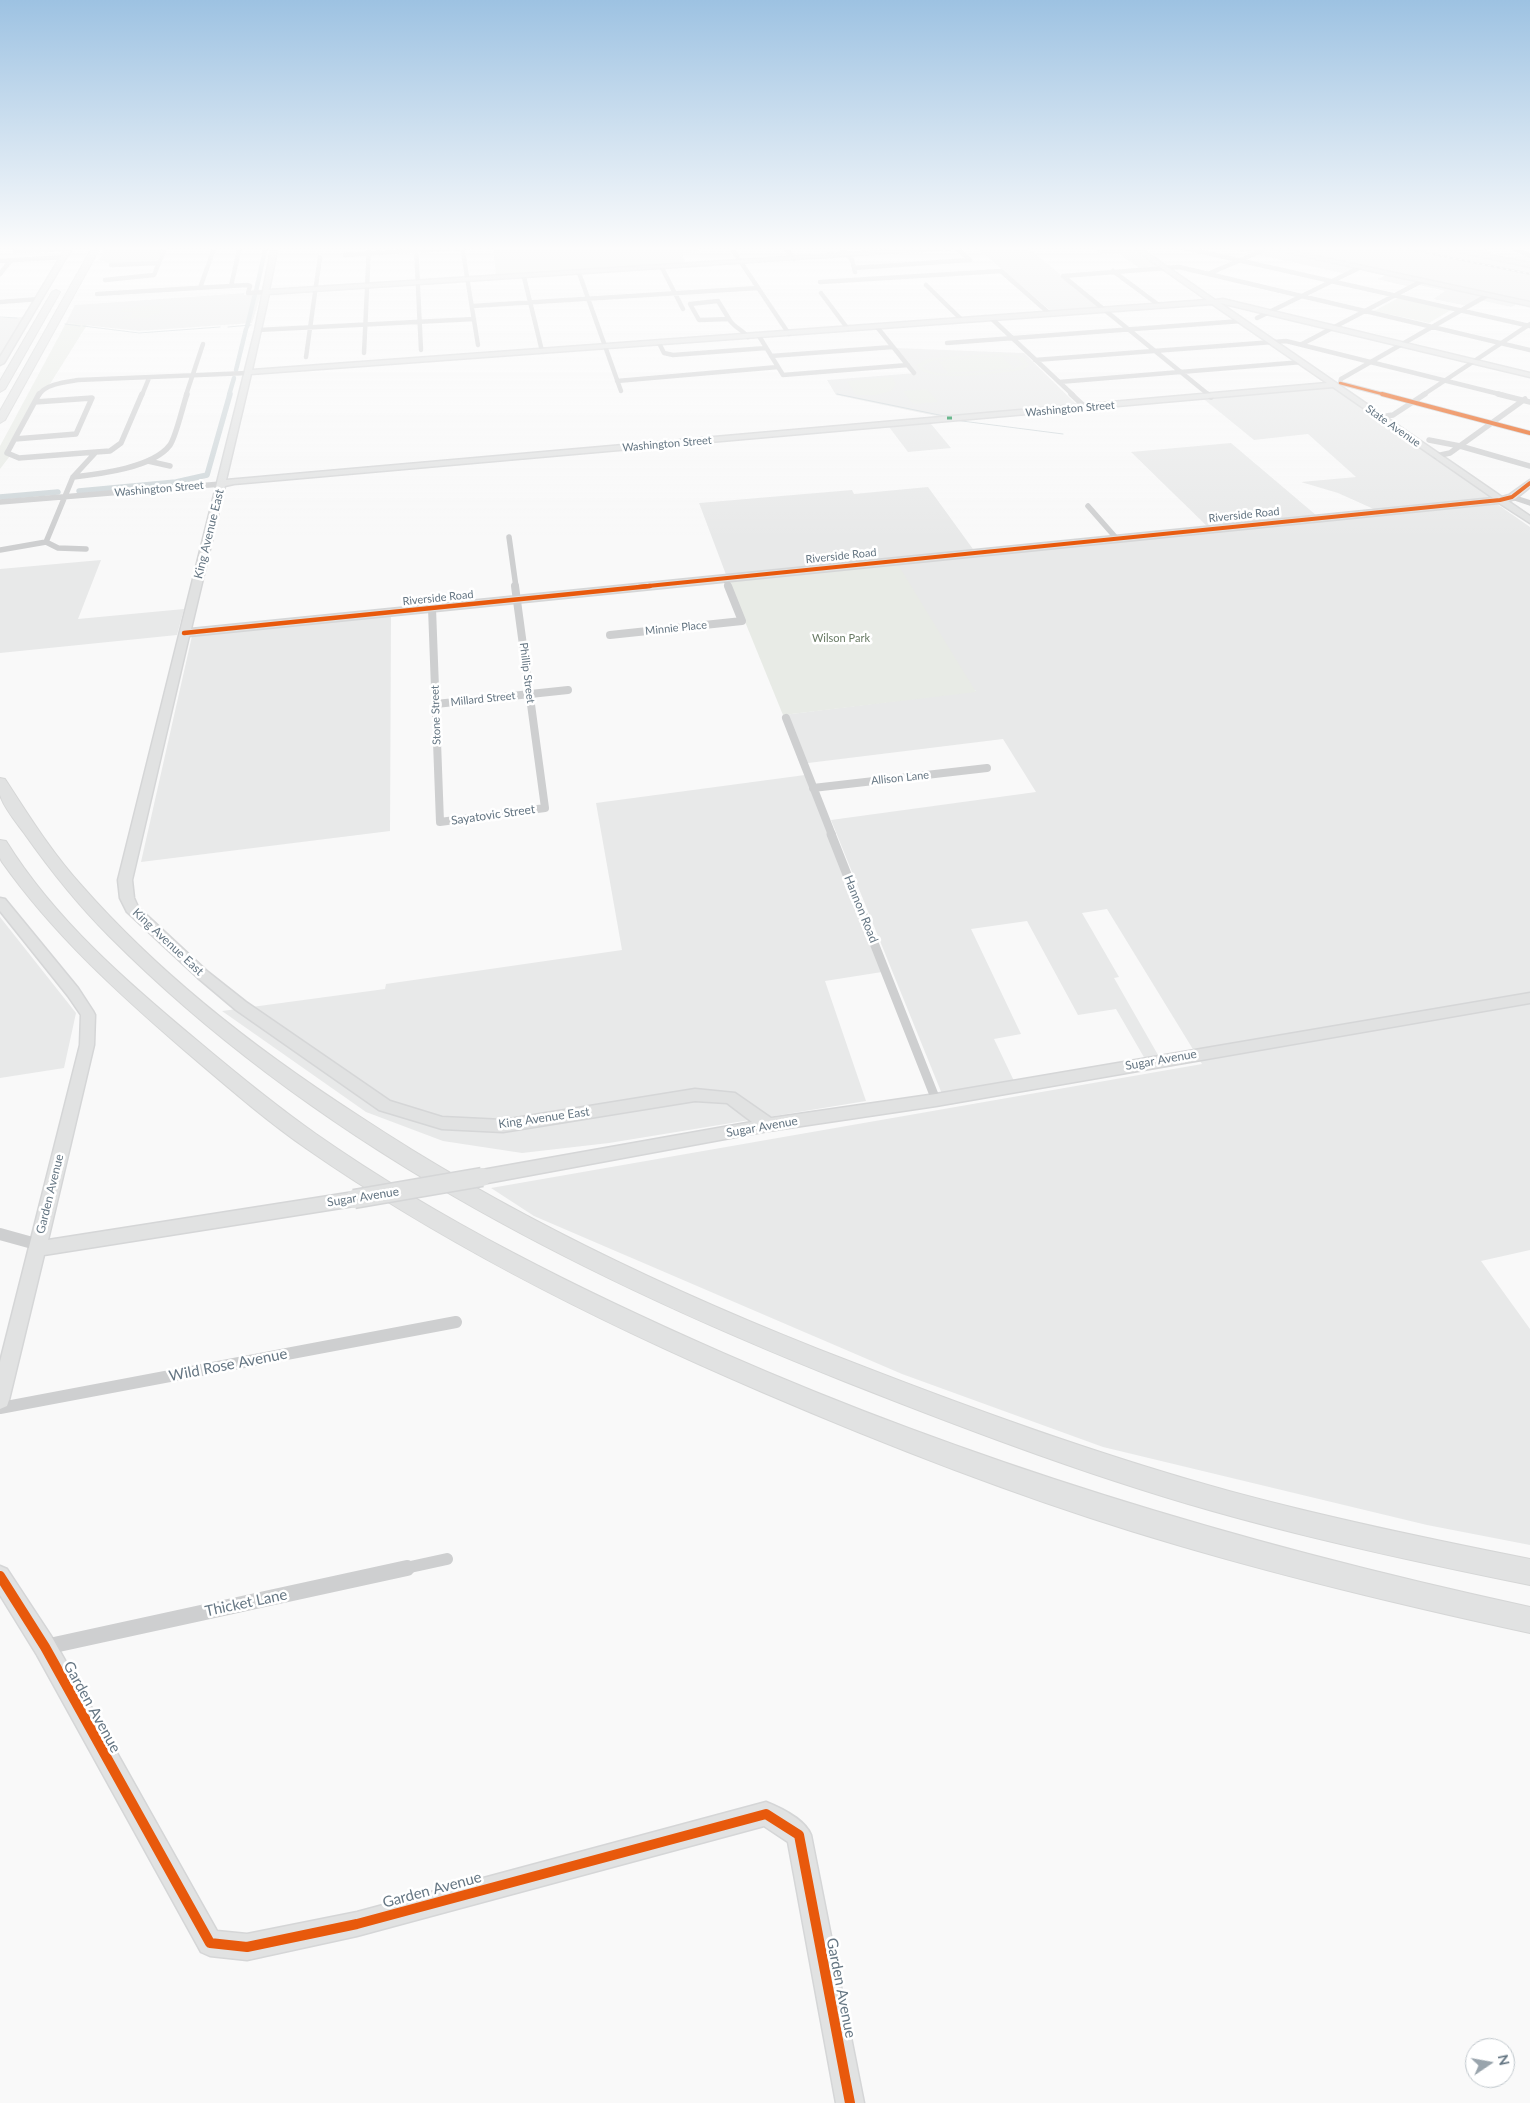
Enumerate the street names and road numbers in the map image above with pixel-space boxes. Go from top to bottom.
street label: Washington Street [1025,399,1115,419]
street label: State Avenue [1363,402,1423,450]
street label: Washington Street [622,434,712,454]
street label: Washington Street [114,479,204,499]
street label: King Avenue East [191,488,227,580]
street label: Riverside Road [1208,505,1280,525]
street label: Riverside Road [805,546,877,566]
street label: Riverside Road [402,588,474,608]
street label: Minnie Place [645,618,707,638]
street label: Phillip Street [517,642,537,704]
street label: Stone Street [428,685,444,745]
street label: Millard Street [450,689,516,709]
street label: Allison Lane [870,768,930,788]
street label: Sayatovic Street [450,802,536,828]
street label: Hannon Road [841,873,881,945]
street label: King Avenue East [129,905,207,979]
street label: Sugar Avenue [1124,1047,1198,1073]
street label: King Avenue East [497,1104,591,1132]
street label: Sugar Avenue [725,1114,799,1140]
street label: Garden Avenue [33,1153,67,1235]
street label: Sugar Avenue [326,1184,400,1210]
street label: Wild Rose Avenue [167,1345,289,1385]
street label: Thicket Lane [203,1586,289,1620]
street label: Garden Avenue [59,1658,125,1756]
street label: Garden Avenue [381,1868,483,1912]
street label: Garden Avenue [822,1936,860,2040]

